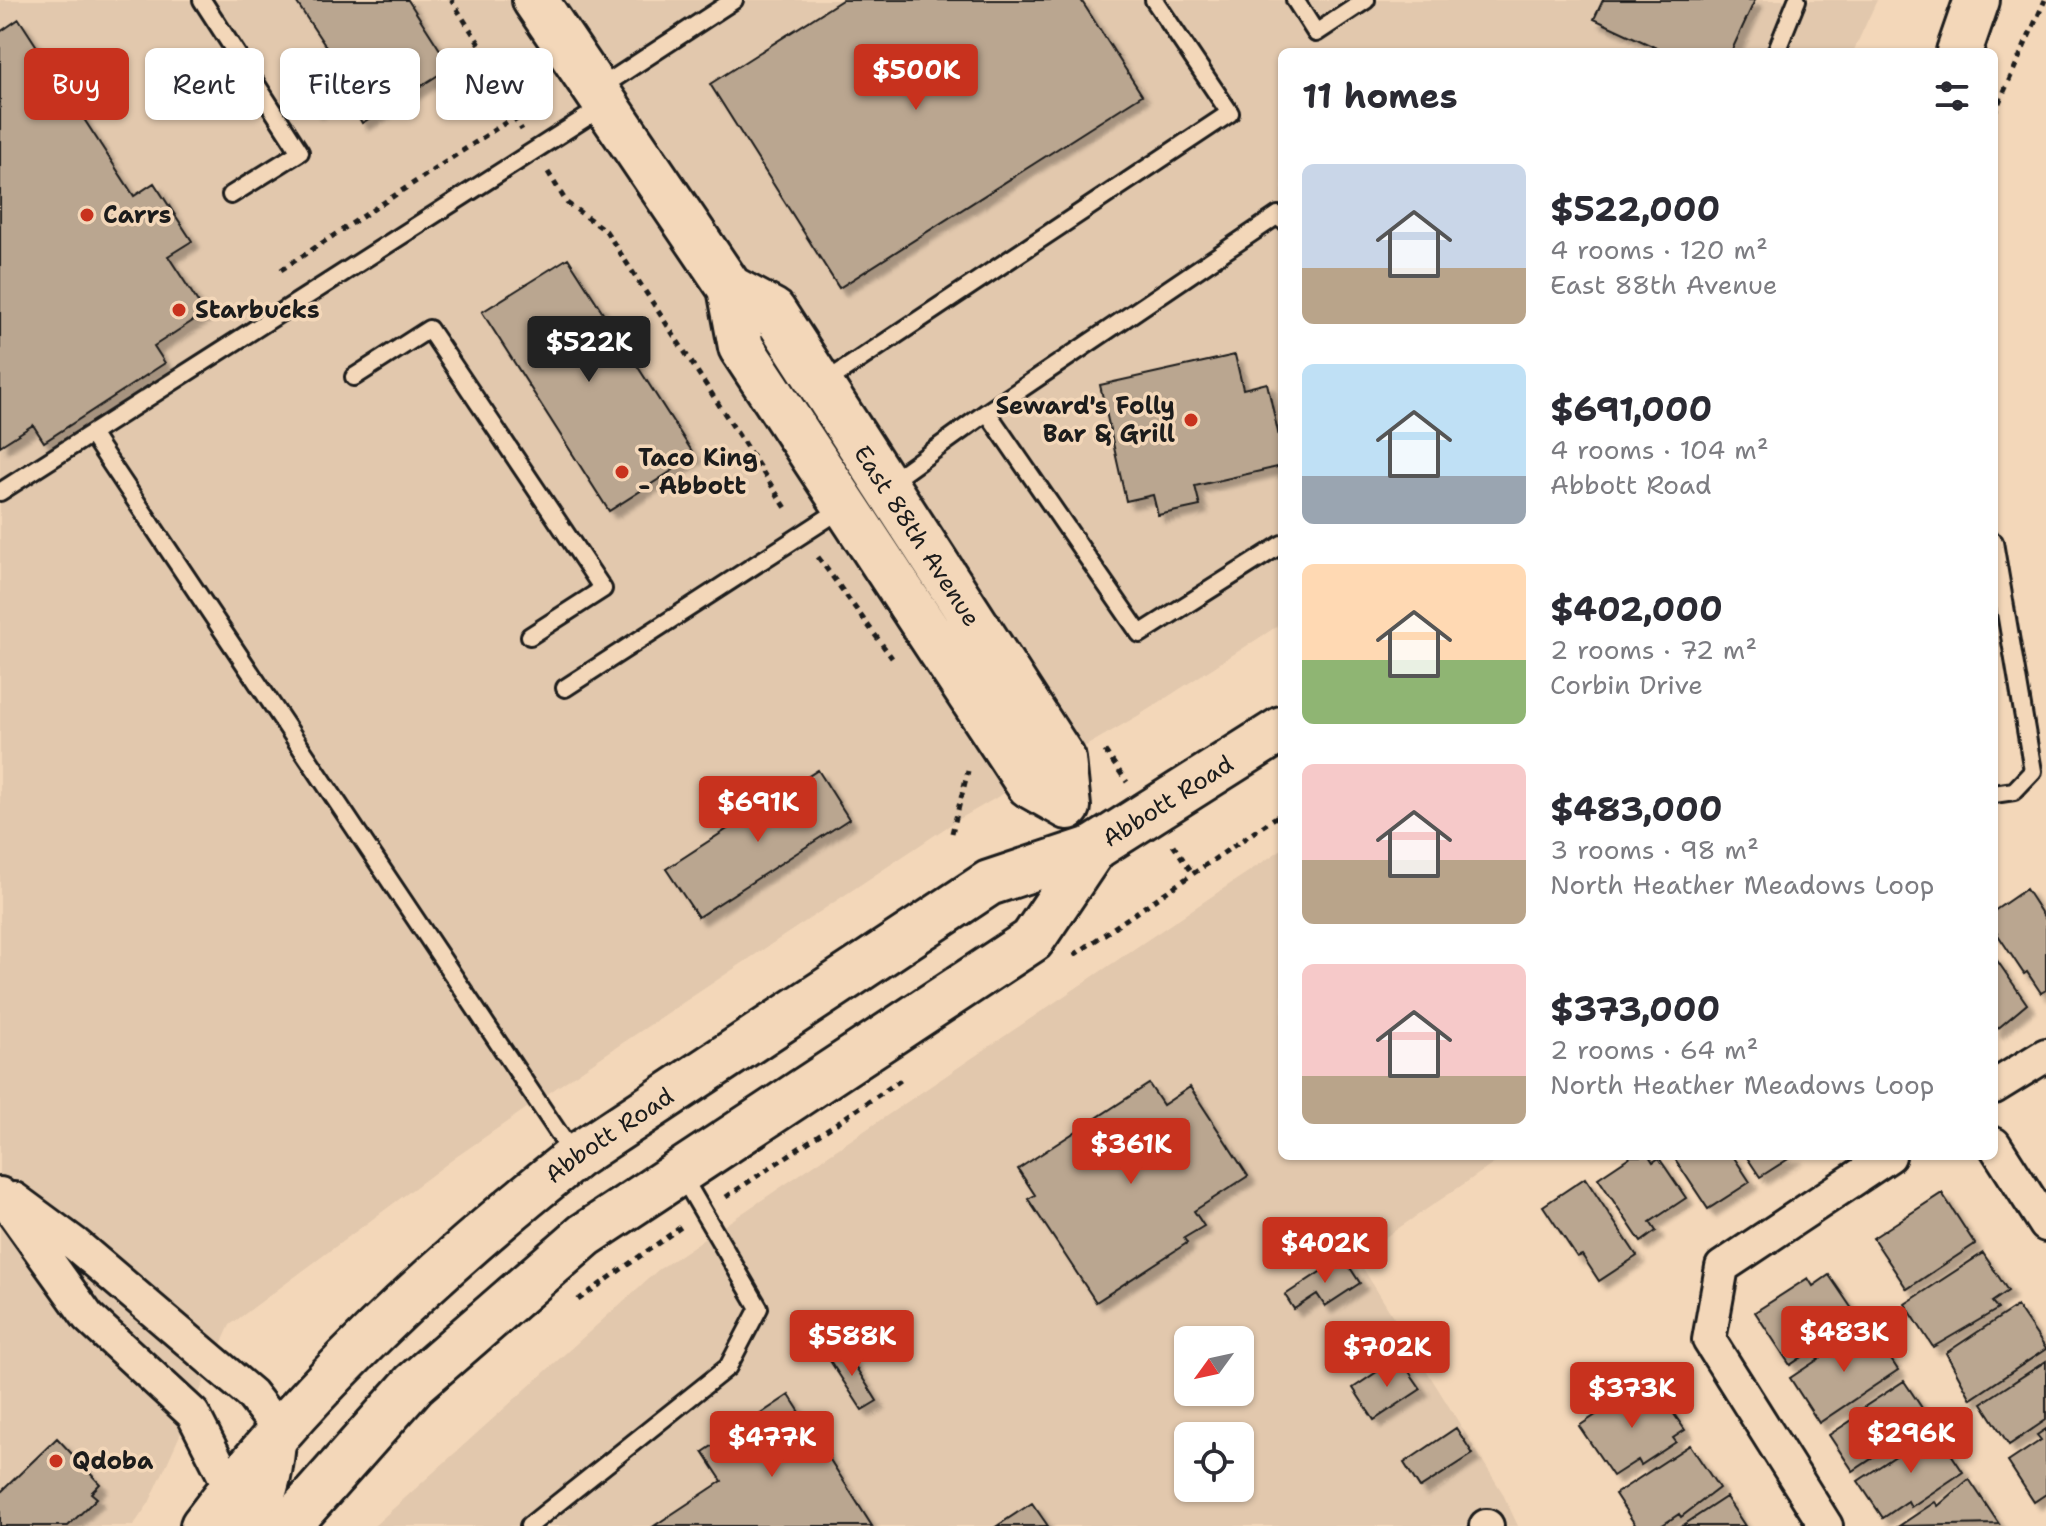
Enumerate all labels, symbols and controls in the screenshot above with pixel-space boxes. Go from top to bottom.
pin: $500K [860,44,972,112]
chip: Buy [24,48,129,120]
chip: Rent [145,48,264,120]
chip: Filters [280,48,420,120]
chip: New [436,48,553,120]
text: $500K [872,52,960,87]
text: 11 homes [1302,73,1458,119]
icon: filters [1930,74,1974,118]
text: $522,000 [1550,186,1720,232]
icon: home [1366,196,1462,292]
place label: Carrs [103,199,171,231]
marker: Carrs [78,206,96,224]
text: 4 rooms · 120 m² [1550,232,1768,267]
text: East 88th Avenue [1550,267,1778,302]
place label: Starbucks [195,294,320,326]
marker: Starbucks [170,301,188,319]
pin: $522K [533,316,645,384]
text: $522K [545,324,633,359]
text: $691,000 [1550,386,1712,432]
place label: Seward's Folly Bar & Grill [995,390,1175,450]
icon: home [1366,396,1462,492]
marker: Seward's Folly Bar & Grill [1182,411,1200,429]
text: 4 rooms · 104 m² [1550,432,1769,467]
street label: East 88th Avenue [846,439,988,633]
place label: Taco King - Abbott [638,442,758,502]
marker: Taco King - Abbott [613,463,631,481]
text: Abbott Road [1550,467,1711,502]
text: $402,000 [1550,586,1723,632]
icon: home [1366,596,1462,692]
text: 2 rooms · 72 m² [1550,632,1757,667]
text: Corbin Drive [1550,667,1703,702]
street label: Abbott Road [1096,748,1239,855]
pin: $691K [702,776,814,844]
text: $691K [717,784,799,819]
text: $483,000 [1550,786,1722,832]
icon: home [1366,796,1462,892]
text: 3 rooms · 98 m² [1550,832,1759,867]
text: North Heather Meadows Loop [1550,867,1934,902]
text: $373,000 [1550,986,1720,1032]
icon: home [1366,996,1462,1092]
text: 2 rooms · 64 m² [1550,1032,1758,1067]
text: North Heather Meadows Loop [1550,1067,1934,1102]
street label: Abbott Road [539,1080,680,1191]
pin: $361K [1075,1118,1187,1186]
text: $361K [1090,1126,1172,1161]
pin: $402K [1269,1217,1381,1285]
text: $402K [1280,1225,1370,1260]
pin: $483K [1788,1306,1900,1374]
pin: $588K [796,1310,908,1378]
text: $483K [1799,1314,1889,1349]
text: $588K [808,1318,896,1353]
pin: $702K [1331,1321,1443,1389]
north arrow [1174,1326,1254,1406]
map controls [1174,1326,1254,1502]
text: $702K [1343,1329,1431,1364]
pin: $373K [1576,1362,1688,1430]
text: $373K [1588,1370,1676,1405]
pin: $296K [1855,1407,1967,1475]
pin: $477K [716,1411,828,1479]
text: $296K [1867,1415,1955,1450]
text: $477K [728,1419,816,1454]
button: locate [1174,1422,1254,1502]
place label: Qdoba [72,1445,154,1477]
marker: Qdoba [47,1452,65,1470]

